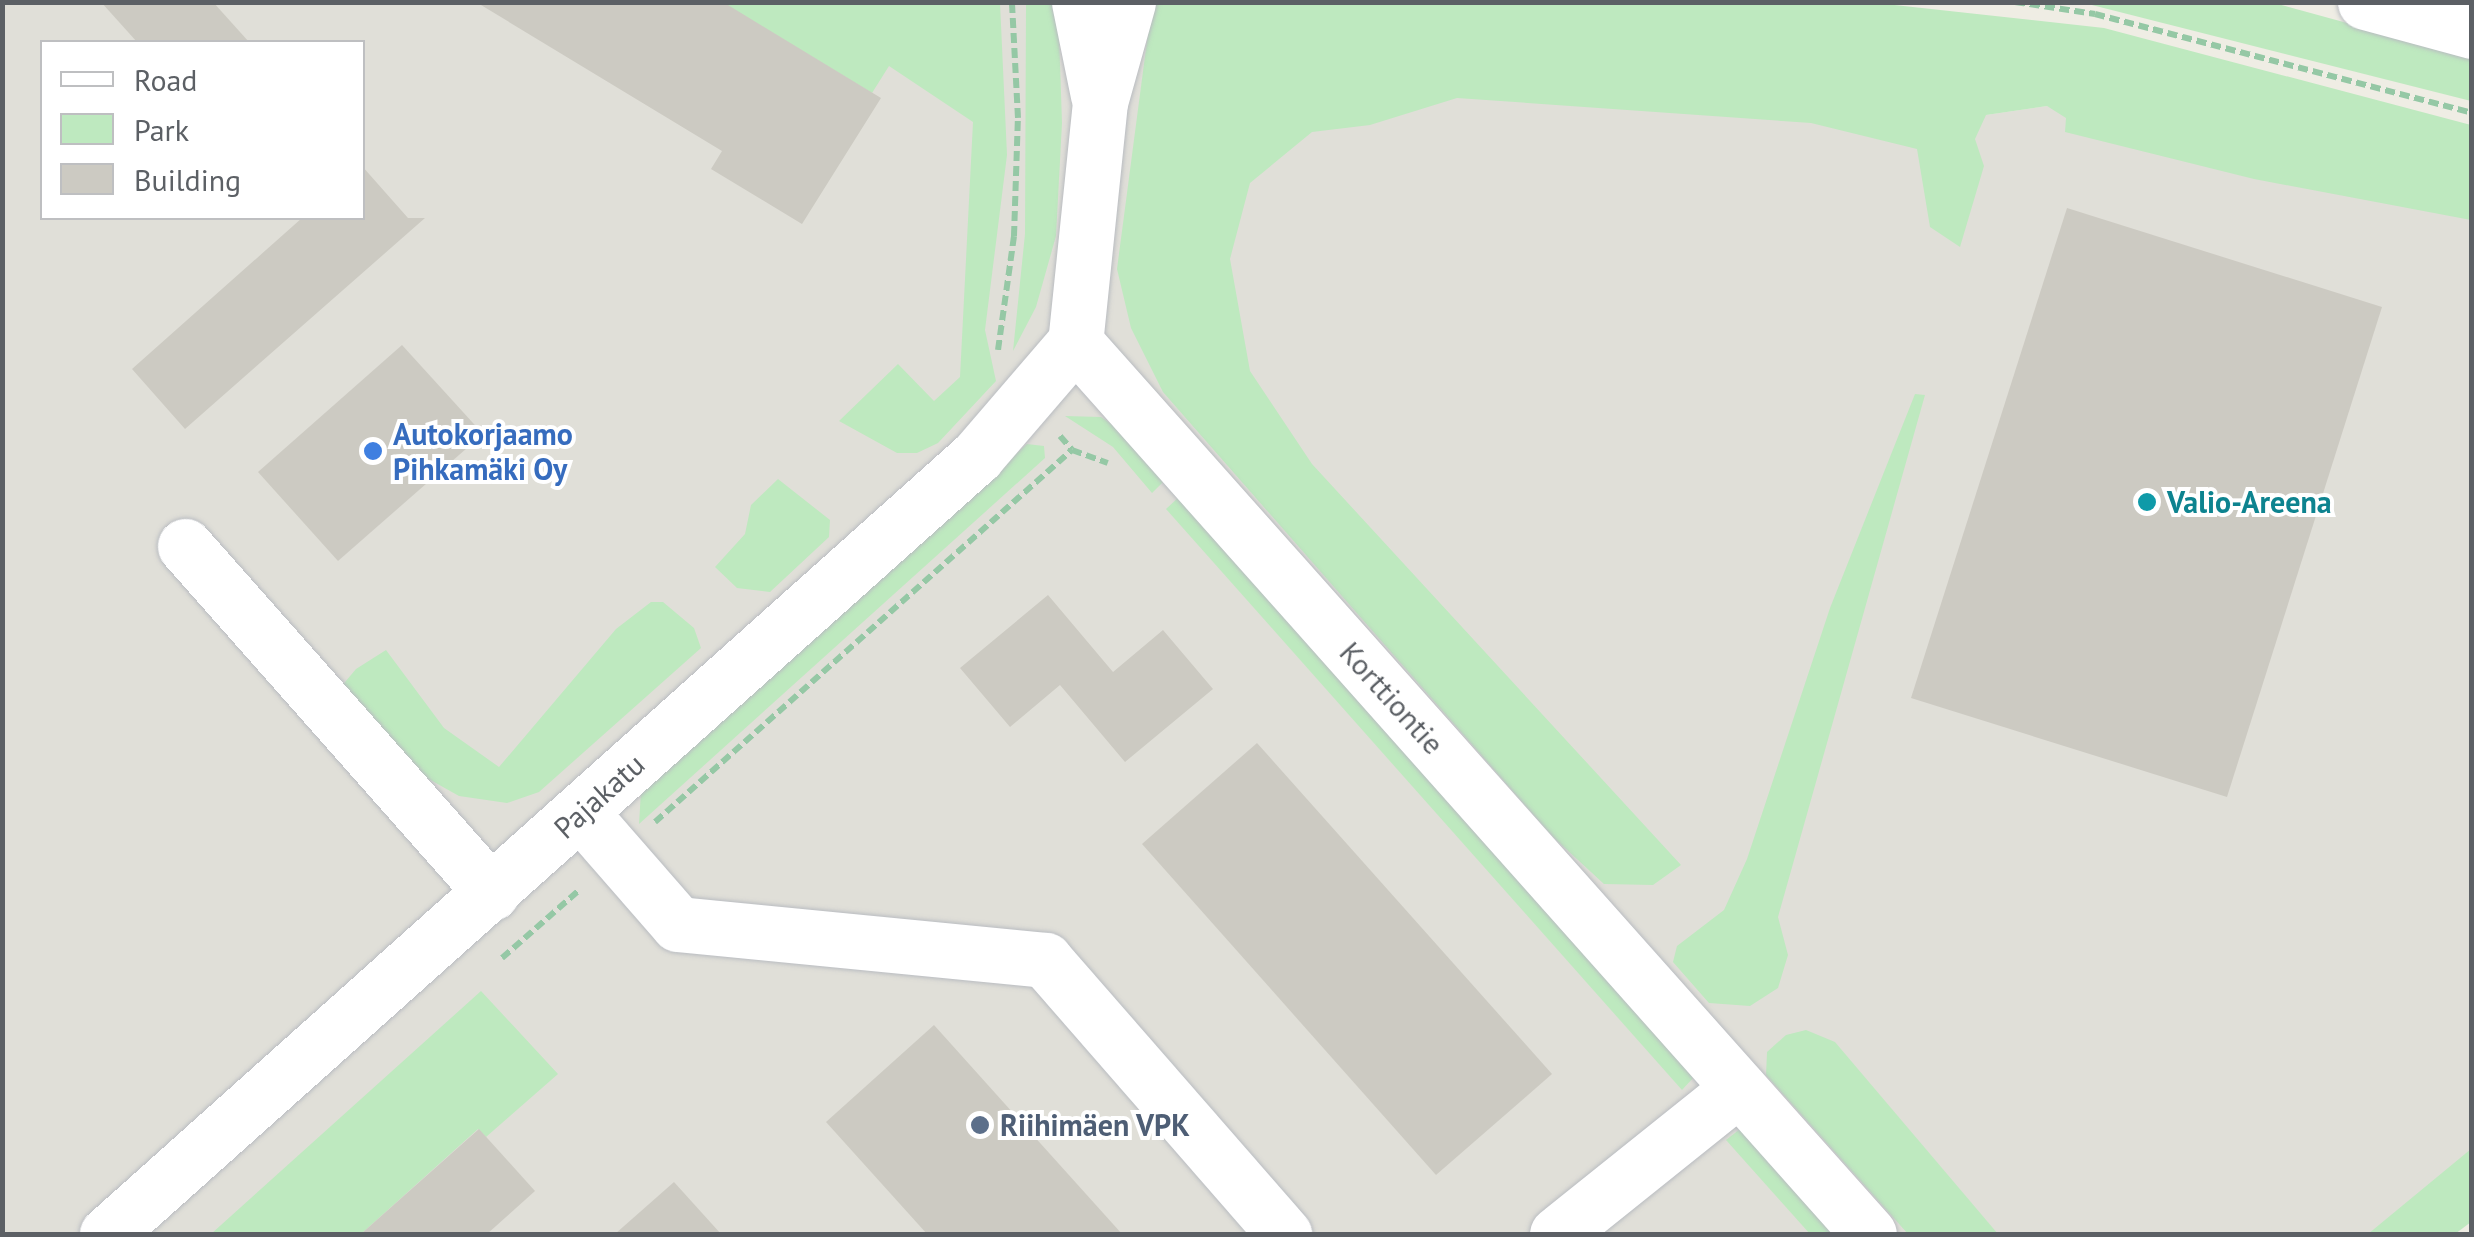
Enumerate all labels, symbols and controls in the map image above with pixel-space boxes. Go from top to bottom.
legend [40,40,365,220]
text: Road [134,60,198,99]
text: Park [134,110,189,149]
text: Building [134,160,241,199]
place label: Autokorjaamo Pihkamäki Oy [393,416,573,486]
marker: Autokorjaamo Pihkamäki Oy [362,440,384,462]
place label: Valio-Areena [2167,484,2332,520]
marker: Valio-Areena [2136,491,2158,513]
street label: Korttiontie [1332,635,1452,761]
street label: Pajakatu [546,746,652,846]
place label: Riihimäen VPK [1000,1107,1191,1143]
marker: Riihimäen VPK [969,1114,991,1136]

